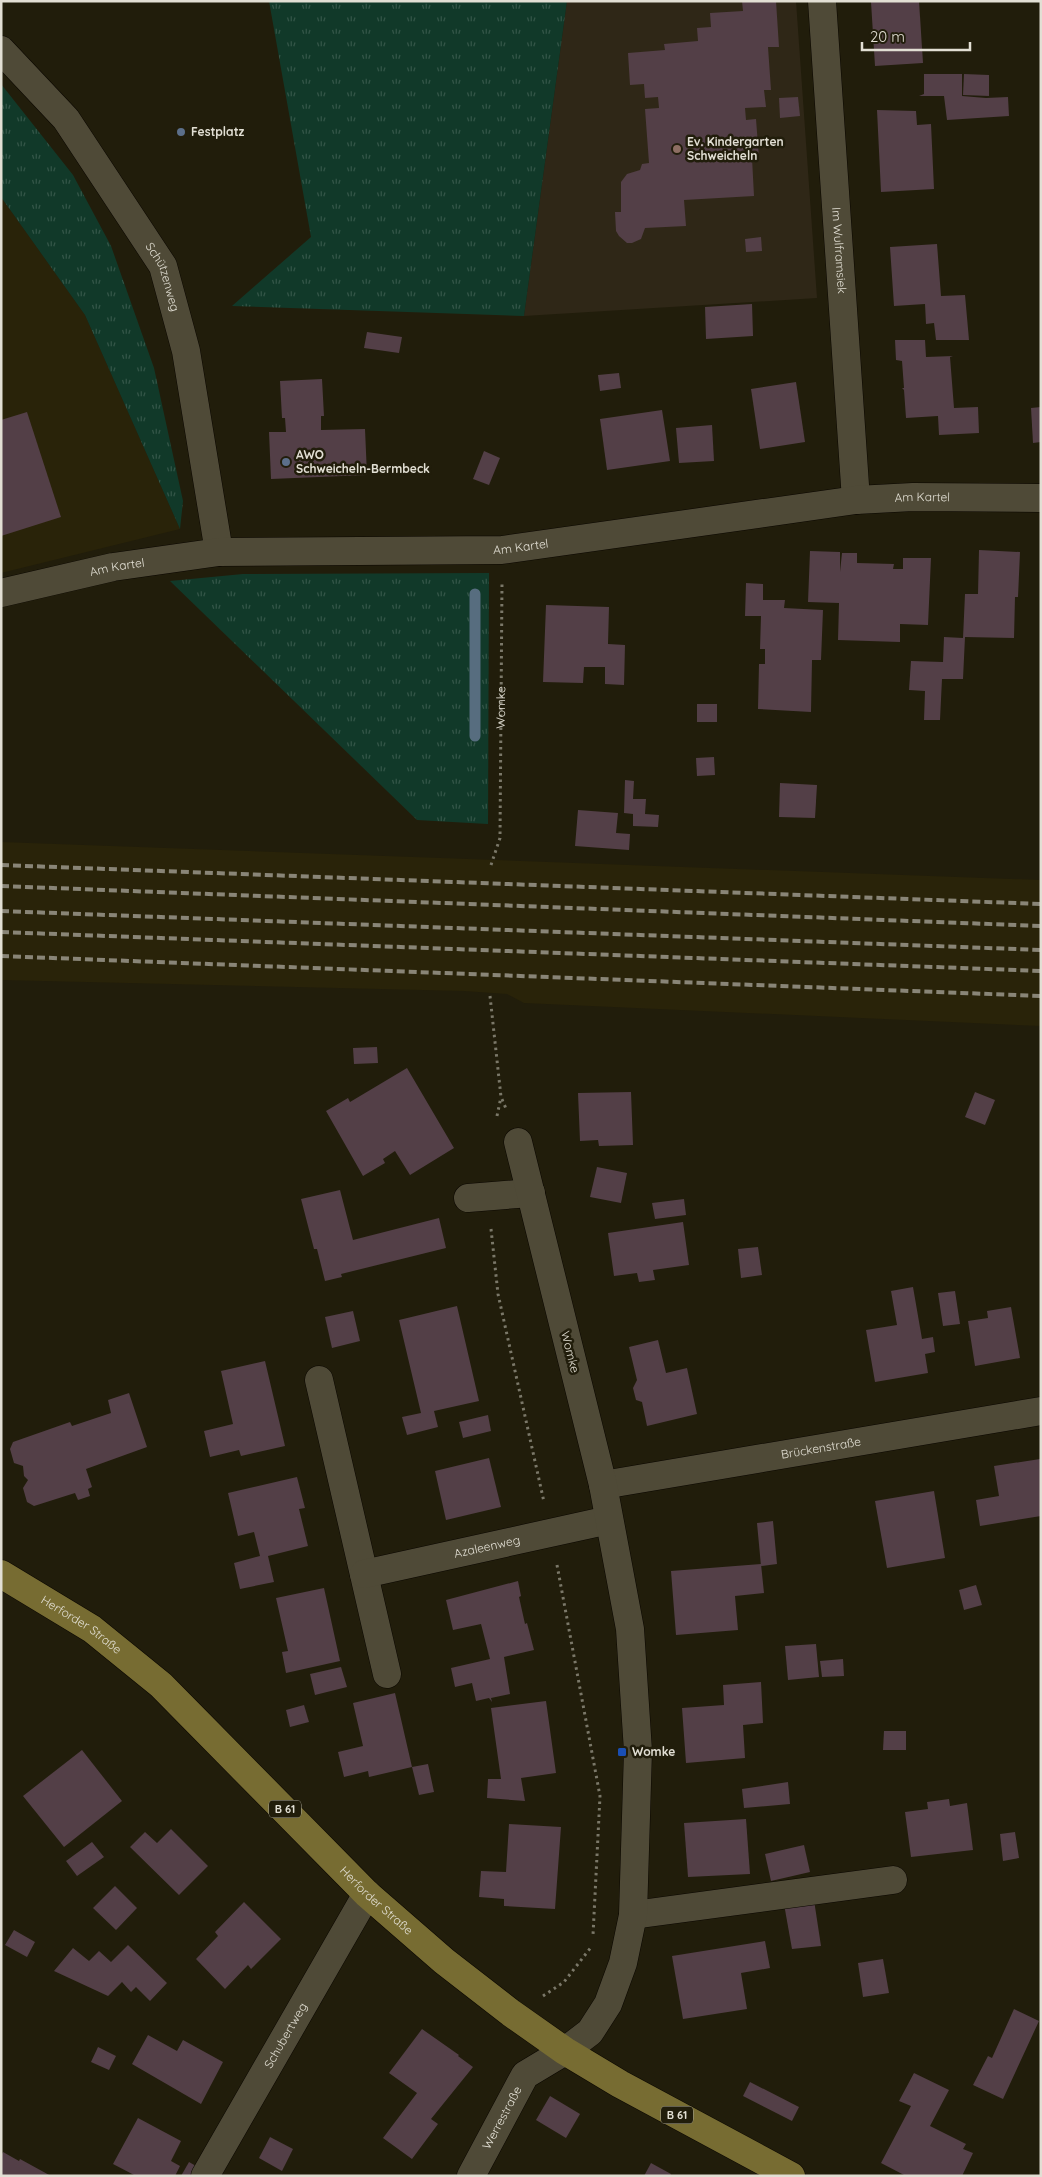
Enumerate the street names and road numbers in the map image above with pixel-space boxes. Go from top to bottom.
street label: Im Wulframsiek [829,207,850,294]
street label: Schützenweg [143,239,183,313]
street label: Am Kartel [894,489,950,505]
street label: Am Kartel [493,536,549,557]
street label: Am Kartel [88,555,145,579]
street label: Womke [493,686,508,729]
street label: Womke [558,1329,583,1375]
street label: Brückenstraße [780,1434,862,1462]
street label: Azaleenweg [453,1532,521,1561]
street label: Herforder Straße [38,1592,125,1657]
road number: B 61 [269,1800,301,1818]
street label: Herforder Straße [337,1863,416,1938]
street label: Schubertweg [261,2000,310,2071]
street label: Werrestraße [479,2083,525,2152]
road number: B 61 [661,2106,693,2124]

